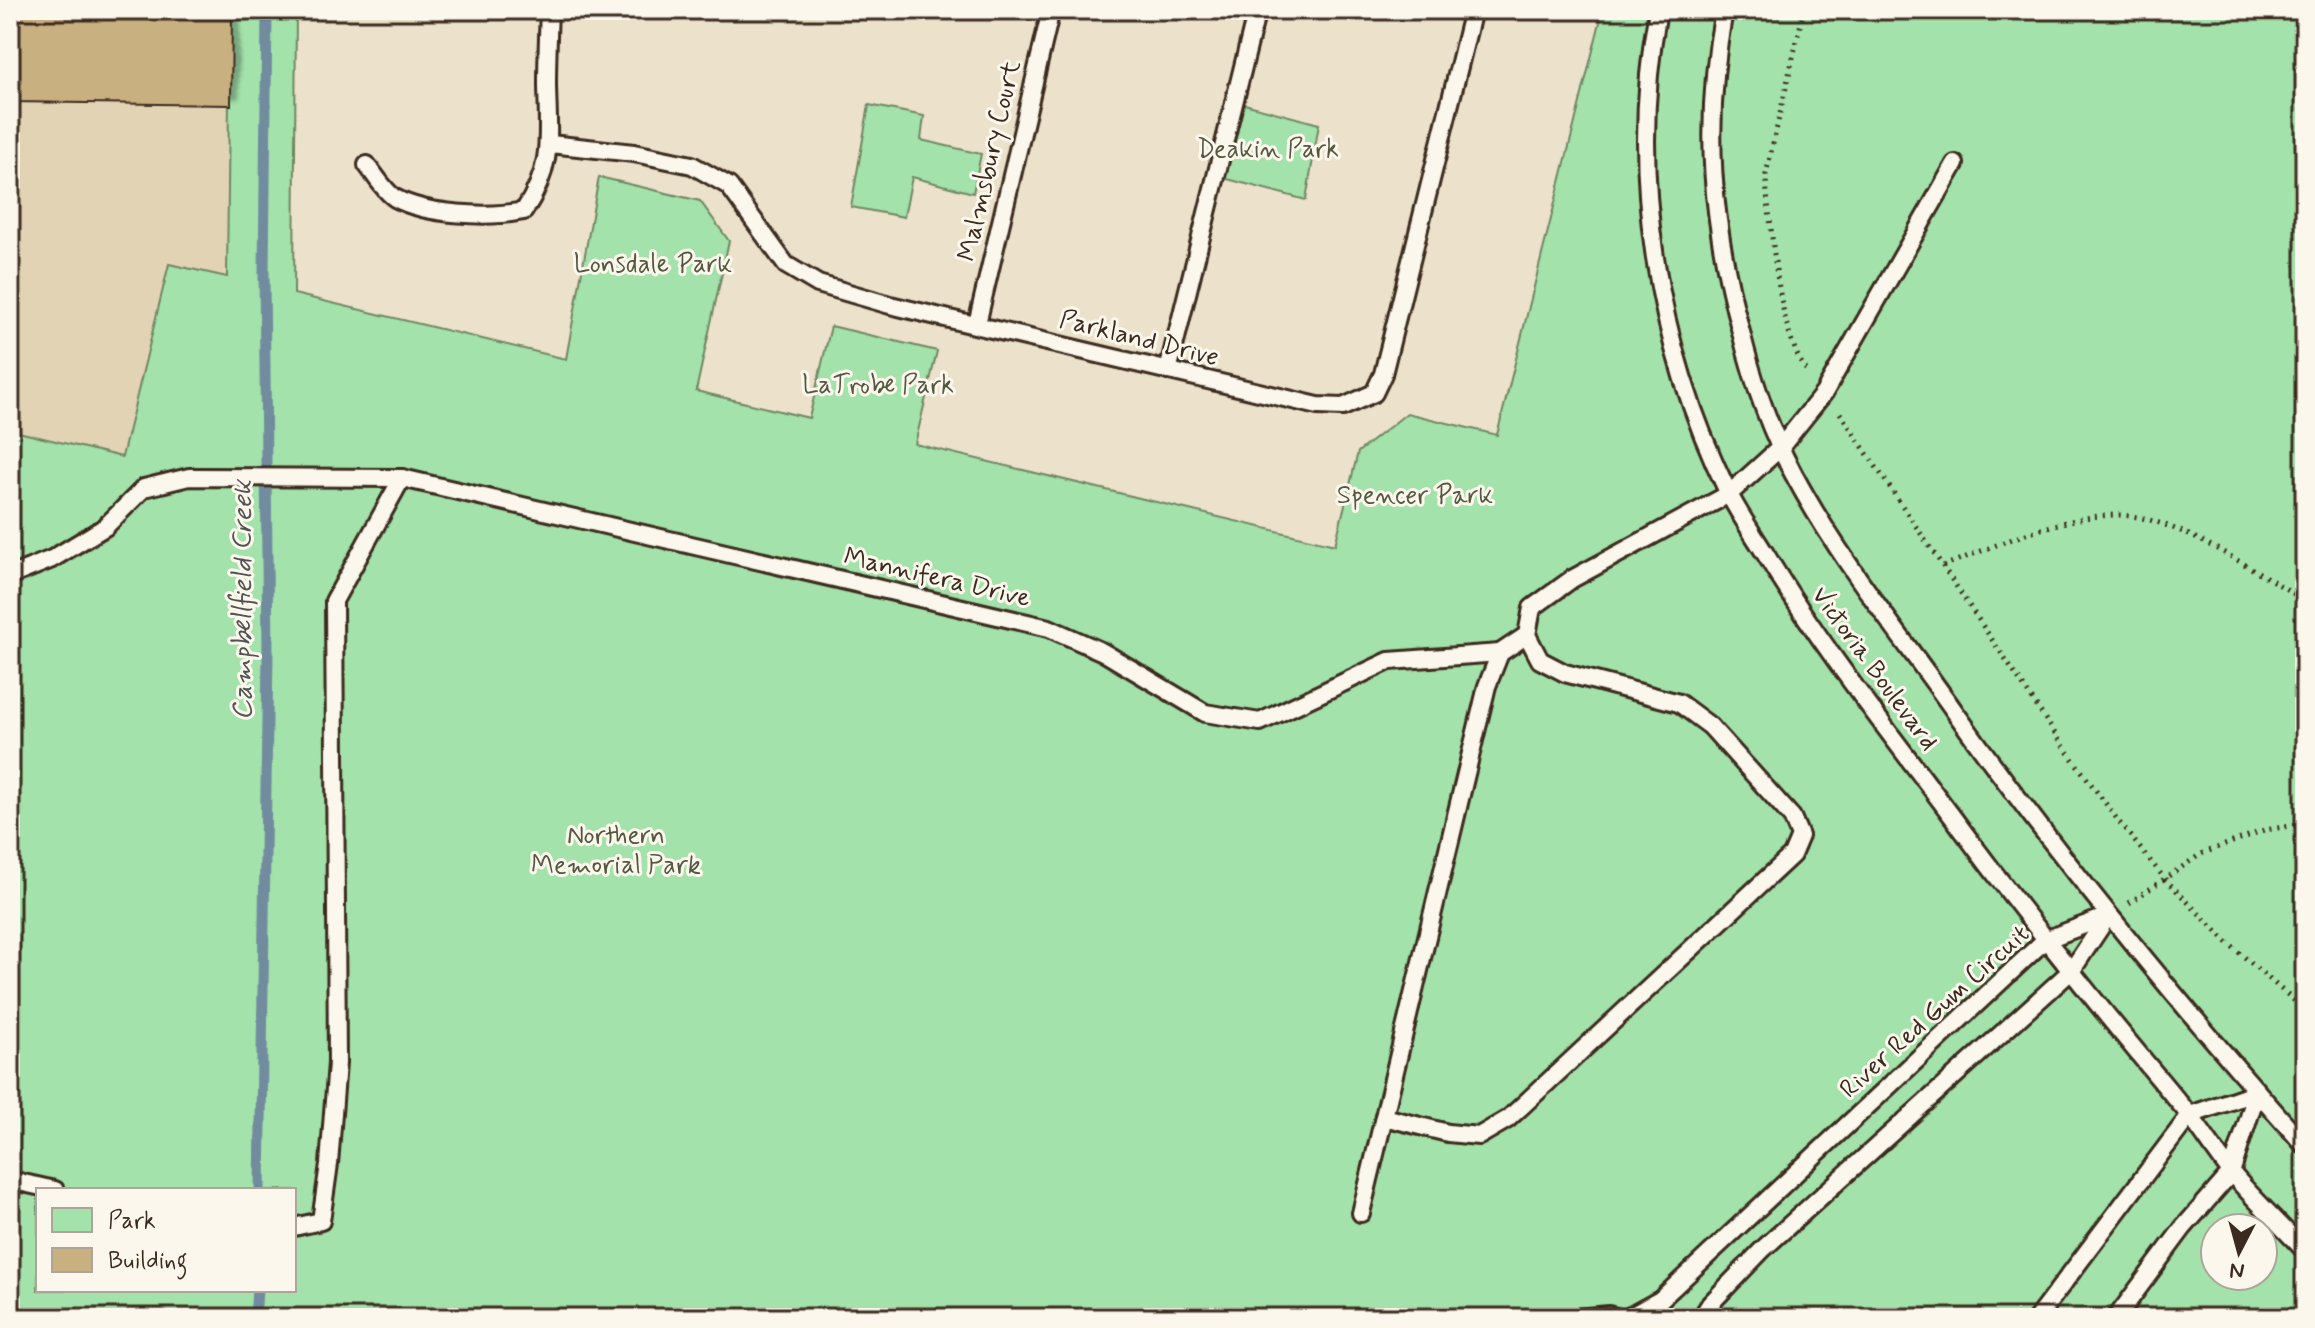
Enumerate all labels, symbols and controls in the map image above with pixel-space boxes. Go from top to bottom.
street label: Malmsbury Court [950,57,1030,265]
park label: Deakin Park [1197,133,1339,167]
park label: Lonsdale Park [574,248,733,282]
street label: Parkland Drive [1056,303,1222,375]
park label: LaTrobe Park [802,369,954,403]
water label: Campbellfield Creek [225,479,262,720]
park label: Spencer Park [1337,479,1494,513]
street label: Mannifera Drive [840,540,1034,616]
street label: Victoria Boulevard [1803,580,1945,758]
park label: Northern Memorial Park [531,819,701,883]
street label: River Red Gum Circuit [1833,918,2037,1106]
legend [36,1188,296,1292]
text: Park [108,1206,156,1237]
north arrow [2199,1212,2279,1292]
text: Building [108,1246,188,1280]
text: N [2228,1255,2246,1285]

